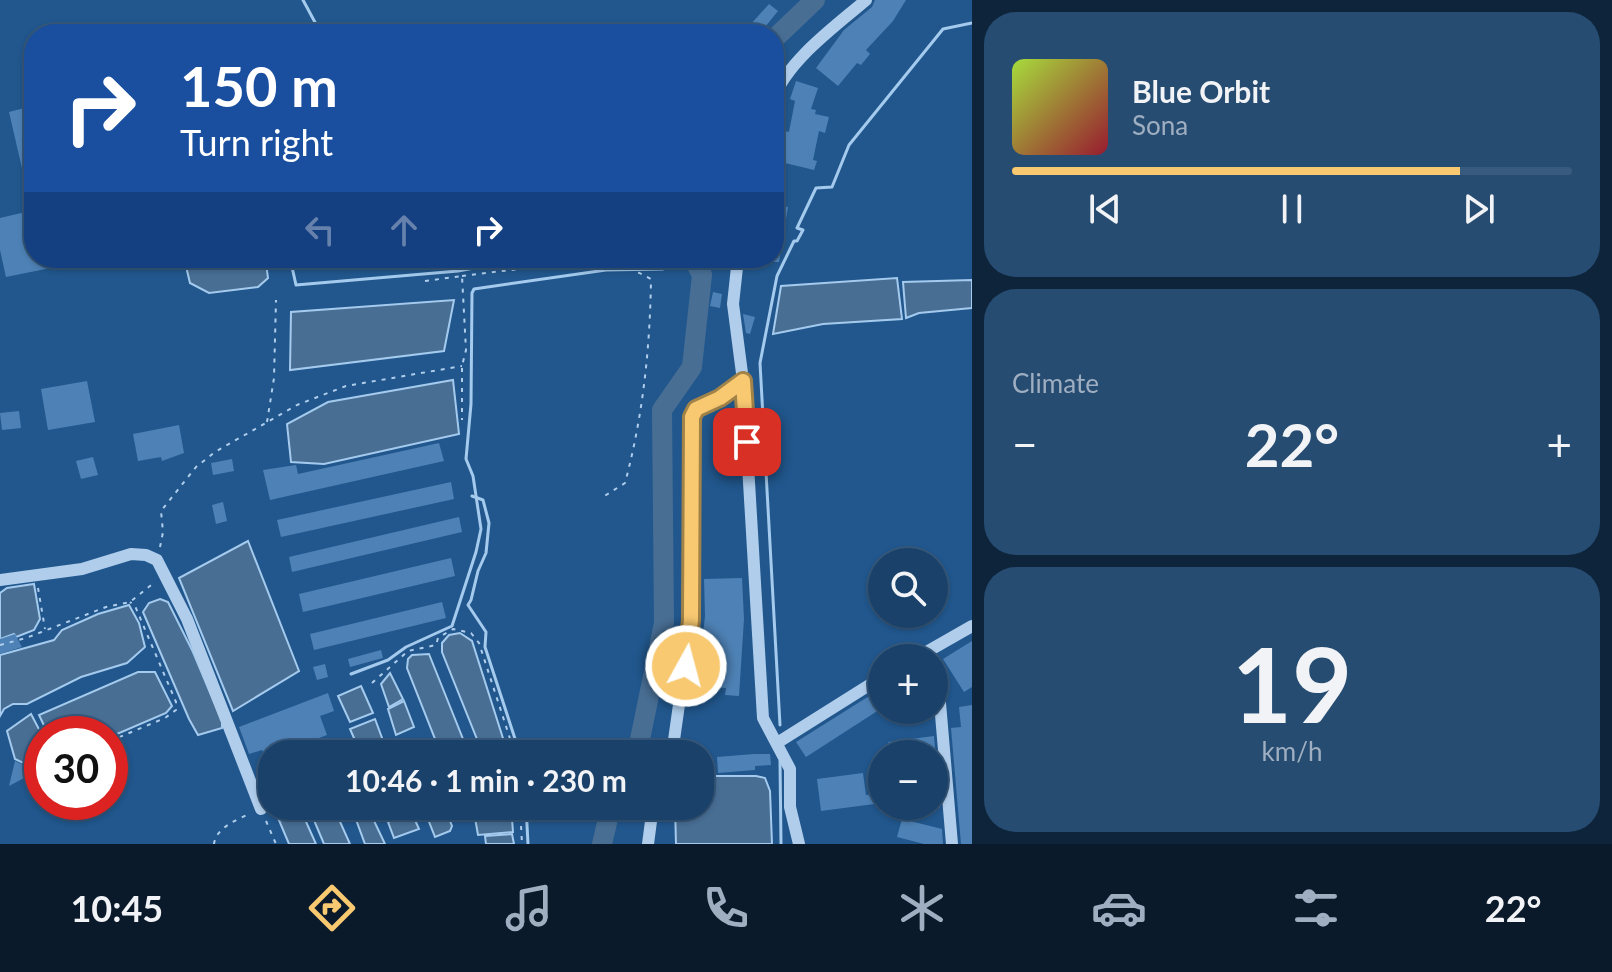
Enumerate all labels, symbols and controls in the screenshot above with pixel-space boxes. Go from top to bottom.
text: 150 m [180,52,338,119]
icon: right [48,56,152,160]
text: Blue Orbit [1132,73,1270,109]
text: Sona [1132,109,1188,141]
text: Turn right [180,120,333,164]
icon: previous [1083,187,1127,231]
icon: pause [1270,187,1314,231]
icon: next [1457,187,1501,231]
icon: left [298,208,342,252]
icon: ahead [382,208,426,252]
icon: right [466,208,510,252]
text: Climate [1012,367,1099,399]
pin [713,408,781,476]
text: 22° [1245,408,1339,480]
text: − [1012,418,1038,470]
text: + [1546,418,1572,470]
icon: arrive [725,420,769,464]
map controls [868,548,948,820]
button: search [868,548,948,628]
text: 19 [1232,620,1352,745]
position arrow [644,624,728,708]
button: + [868,644,948,724]
speed limit sign: 30 [24,716,128,820]
text: km/h [1262,735,1322,767]
button: − [868,740,948,820]
text: 10:46 · 1 min · 230 m [345,762,627,798]
icon: directions [304,880,360,936]
icon: music [501,880,557,936]
icon: phone [698,880,754,936]
icon: climate [894,880,950,936]
icon: car [1091,880,1147,936]
icon: filters [1288,880,1344,936]
text: 10:45 [70,886,163,930]
text: 22° [1485,886,1541,930]

